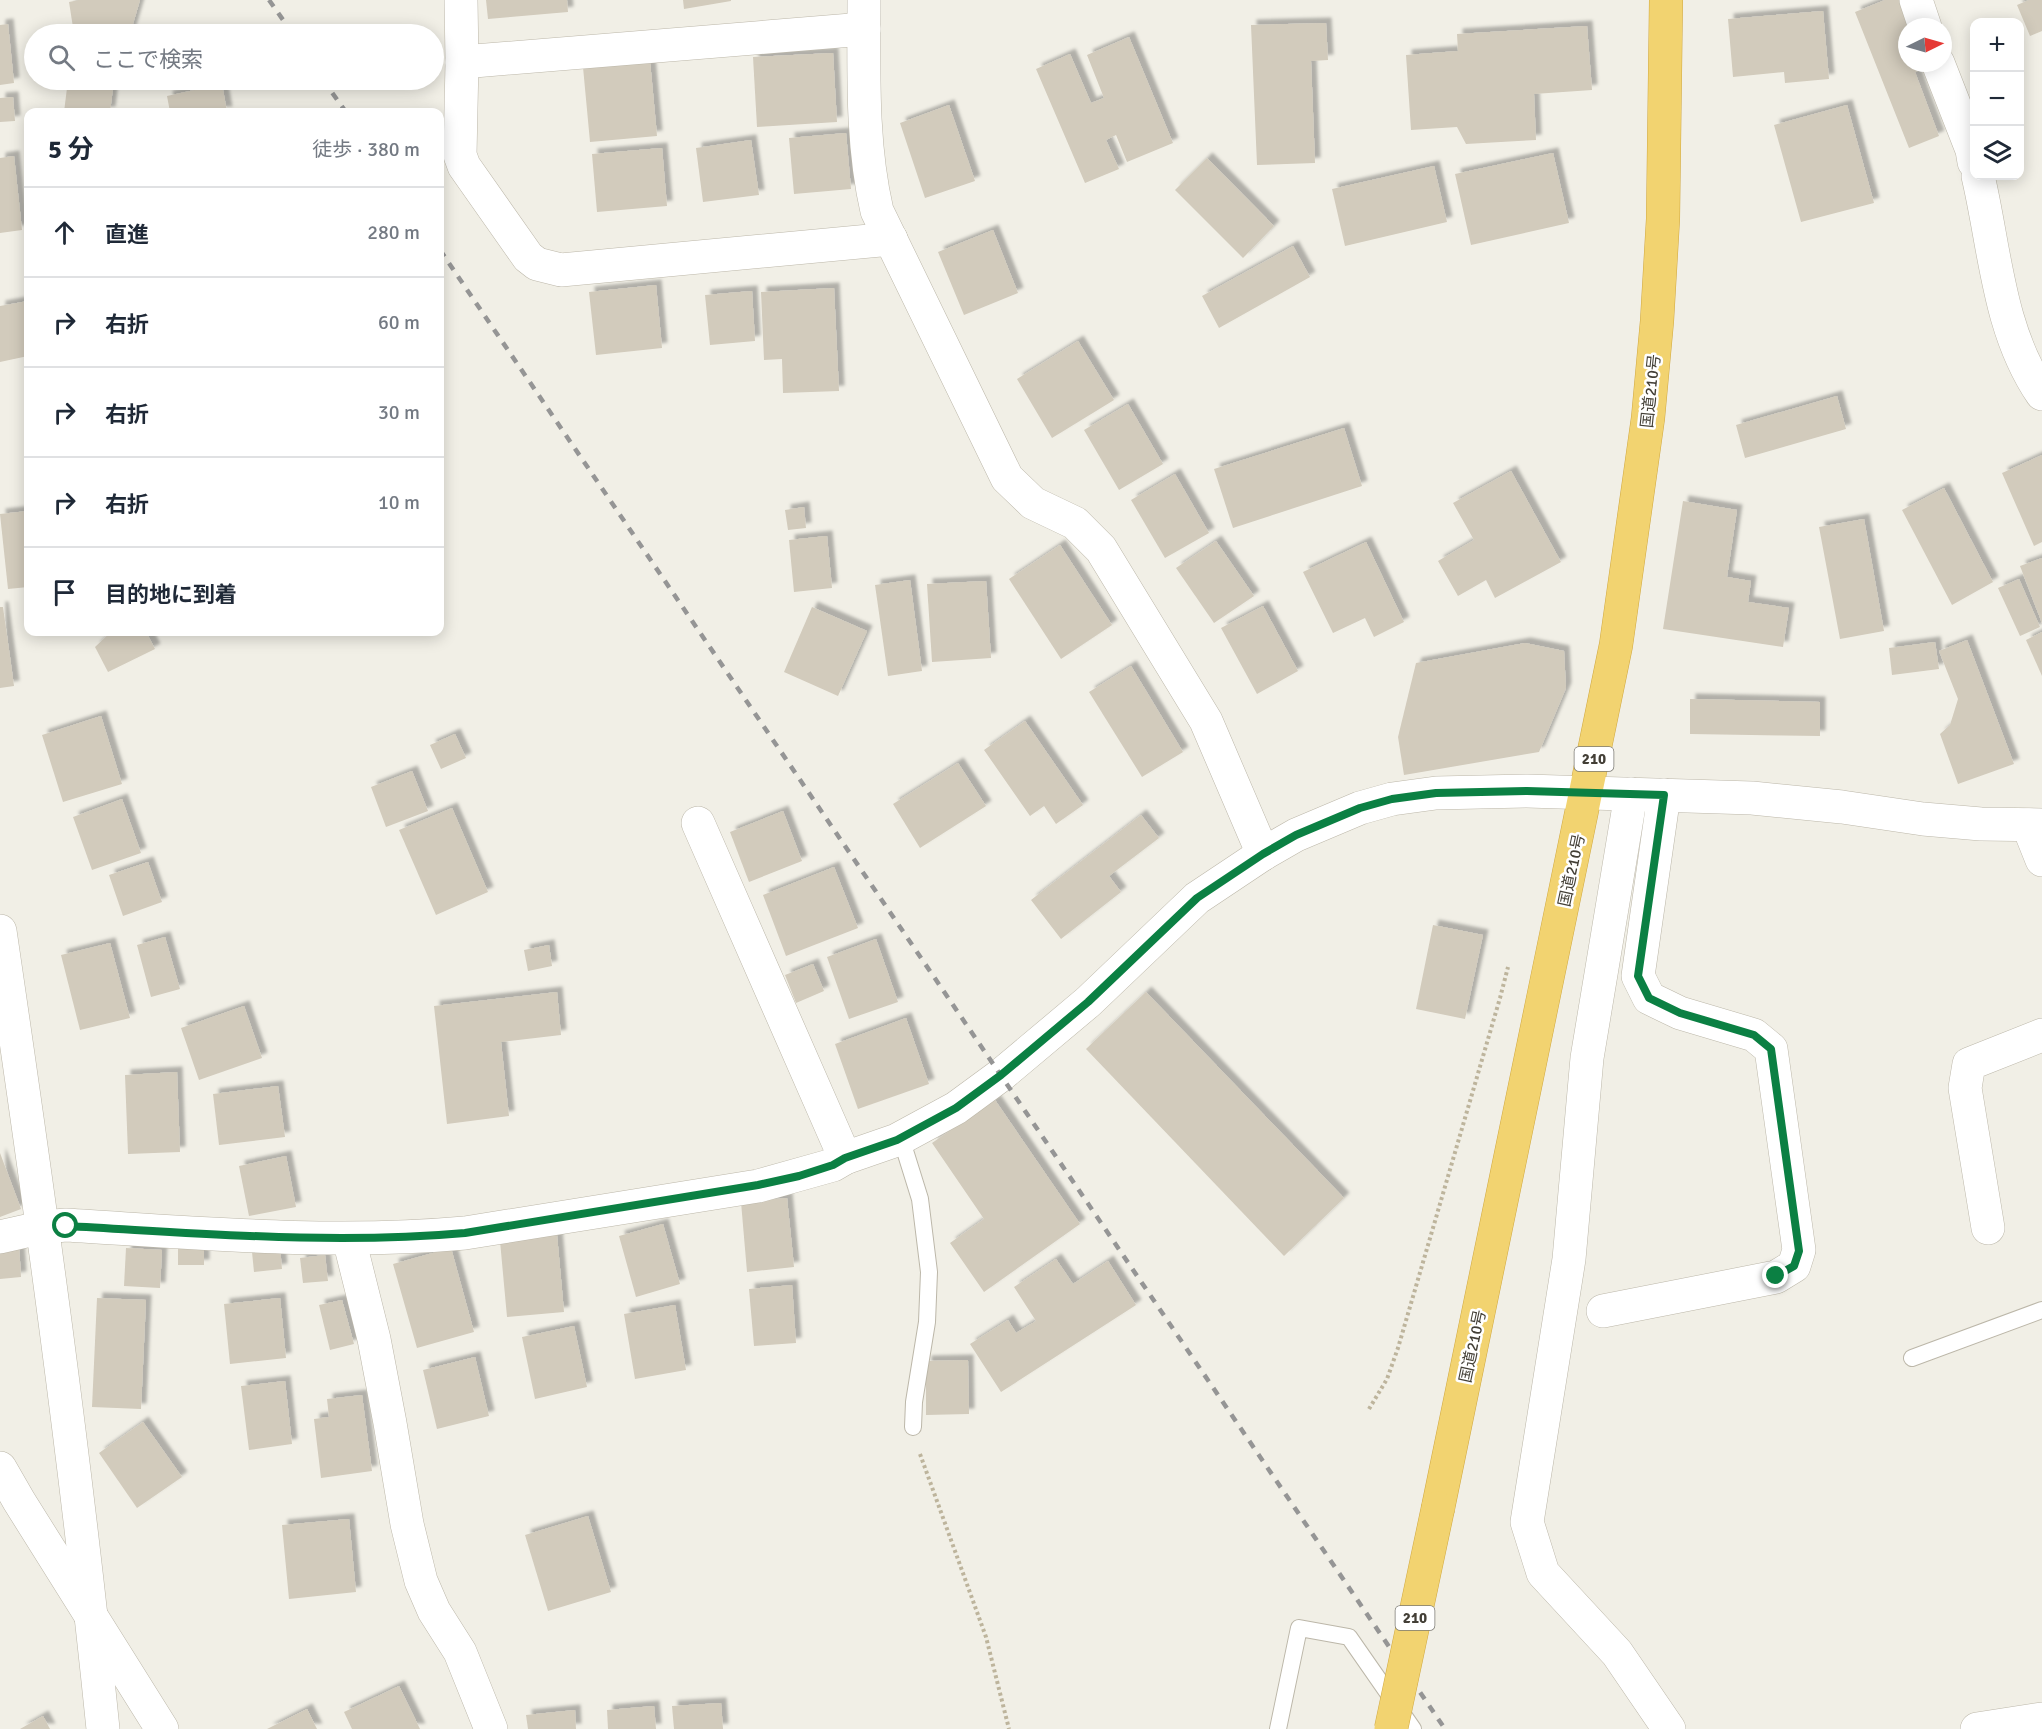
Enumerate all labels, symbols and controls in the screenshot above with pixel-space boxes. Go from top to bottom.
north arrow [1898,18,1952,72]
map controls [1970,18,2024,180]
button: + [1970,18,2024,72]
search box [24,24,444,90]
icon: search [45,41,78,74]
text: ここで検索 [93,46,203,73]
button: − [1970,72,2024,126]
button: layers [1970,126,2024,180]
text: 5 分 [48,134,94,166]
text: 徒歩 · 380 m [312,137,420,162]
icon: ahead [48,216,81,249]
text: 280 m [367,220,420,245]
text: 直進 [105,221,149,248]
icon: right [48,306,81,339]
text: 60 m [378,310,420,335]
text: 右折 [105,311,149,338]
street label: 国道210号 [1637,353,1665,429]
icon: right [48,396,81,429]
text: 30 m [378,400,420,425]
text: 右折 [105,401,149,428]
icon: right [48,486,81,519]
text: 10 m [378,490,420,515]
text: 右折 [105,491,149,518]
icon: arrive [48,576,81,609]
text: 目的地に到着 [105,581,237,608]
road number: 210 [1574,747,1614,771]
street label: 国道210号 [1555,832,1589,908]
route start [52,1212,78,1238]
route end [1762,1262,1788,1288]
street label: 国道210号 [1456,1308,1490,1384]
road number: 210 [1396,1606,1434,1630]

